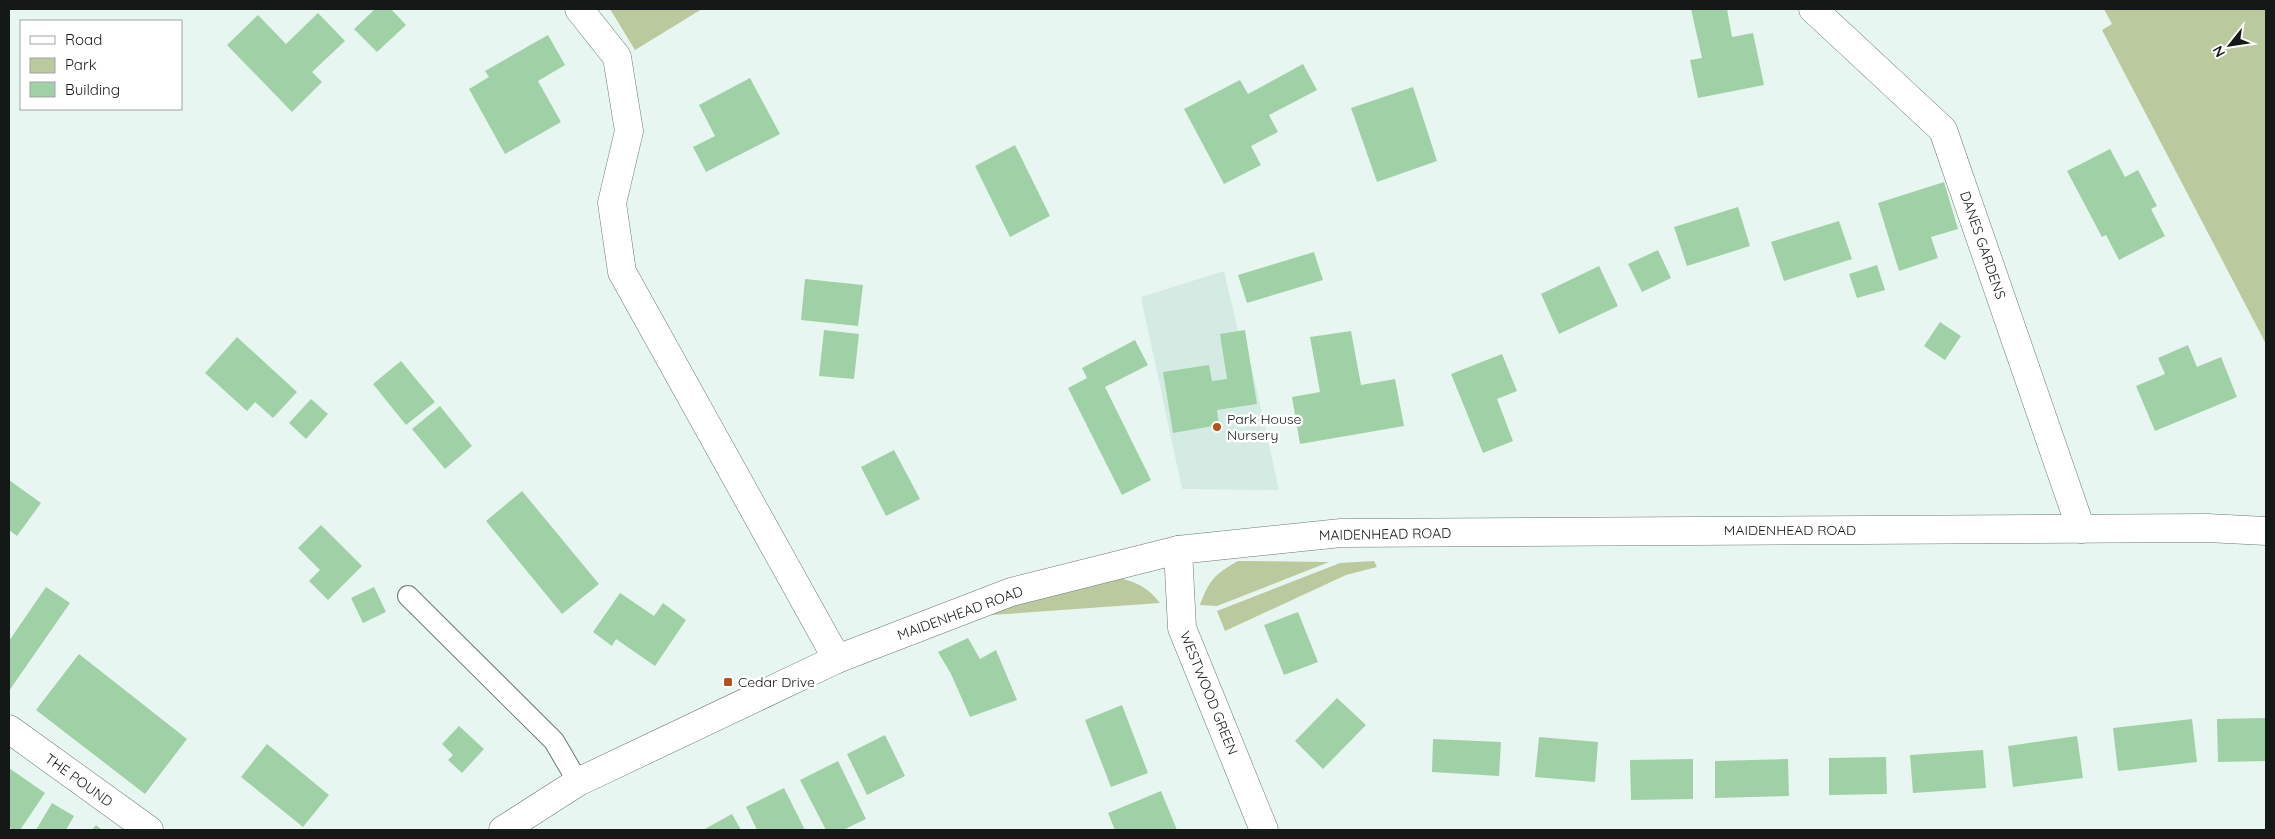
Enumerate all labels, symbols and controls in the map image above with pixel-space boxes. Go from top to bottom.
legend [20,20,182,110]
north arrow [2205,20,2255,70]
text: Road [65,30,102,49]
text: N [2208,43,2229,60]
text: Park [65,55,97,74]
text: Building [65,80,120,99]
street label: DANES GARDENS [1956,189,2010,302]
place label: Park House Nursery [1227,410,1302,444]
marker: Park House Nursery [1211,421,1223,433]
street label: MAIDENHEAD ROAD [1724,521,1856,539]
street label: MAIDENHEAD ROAD [1319,524,1451,544]
street label: MAIDENHEAD ROAD [895,582,1025,644]
street label: WESTWOOD GREEN [1176,628,1242,758]
place label: Cedar Drive [738,673,815,691]
marker: Cedar Drive [722,676,734,688]
street label: THE POUND [42,749,116,811]

